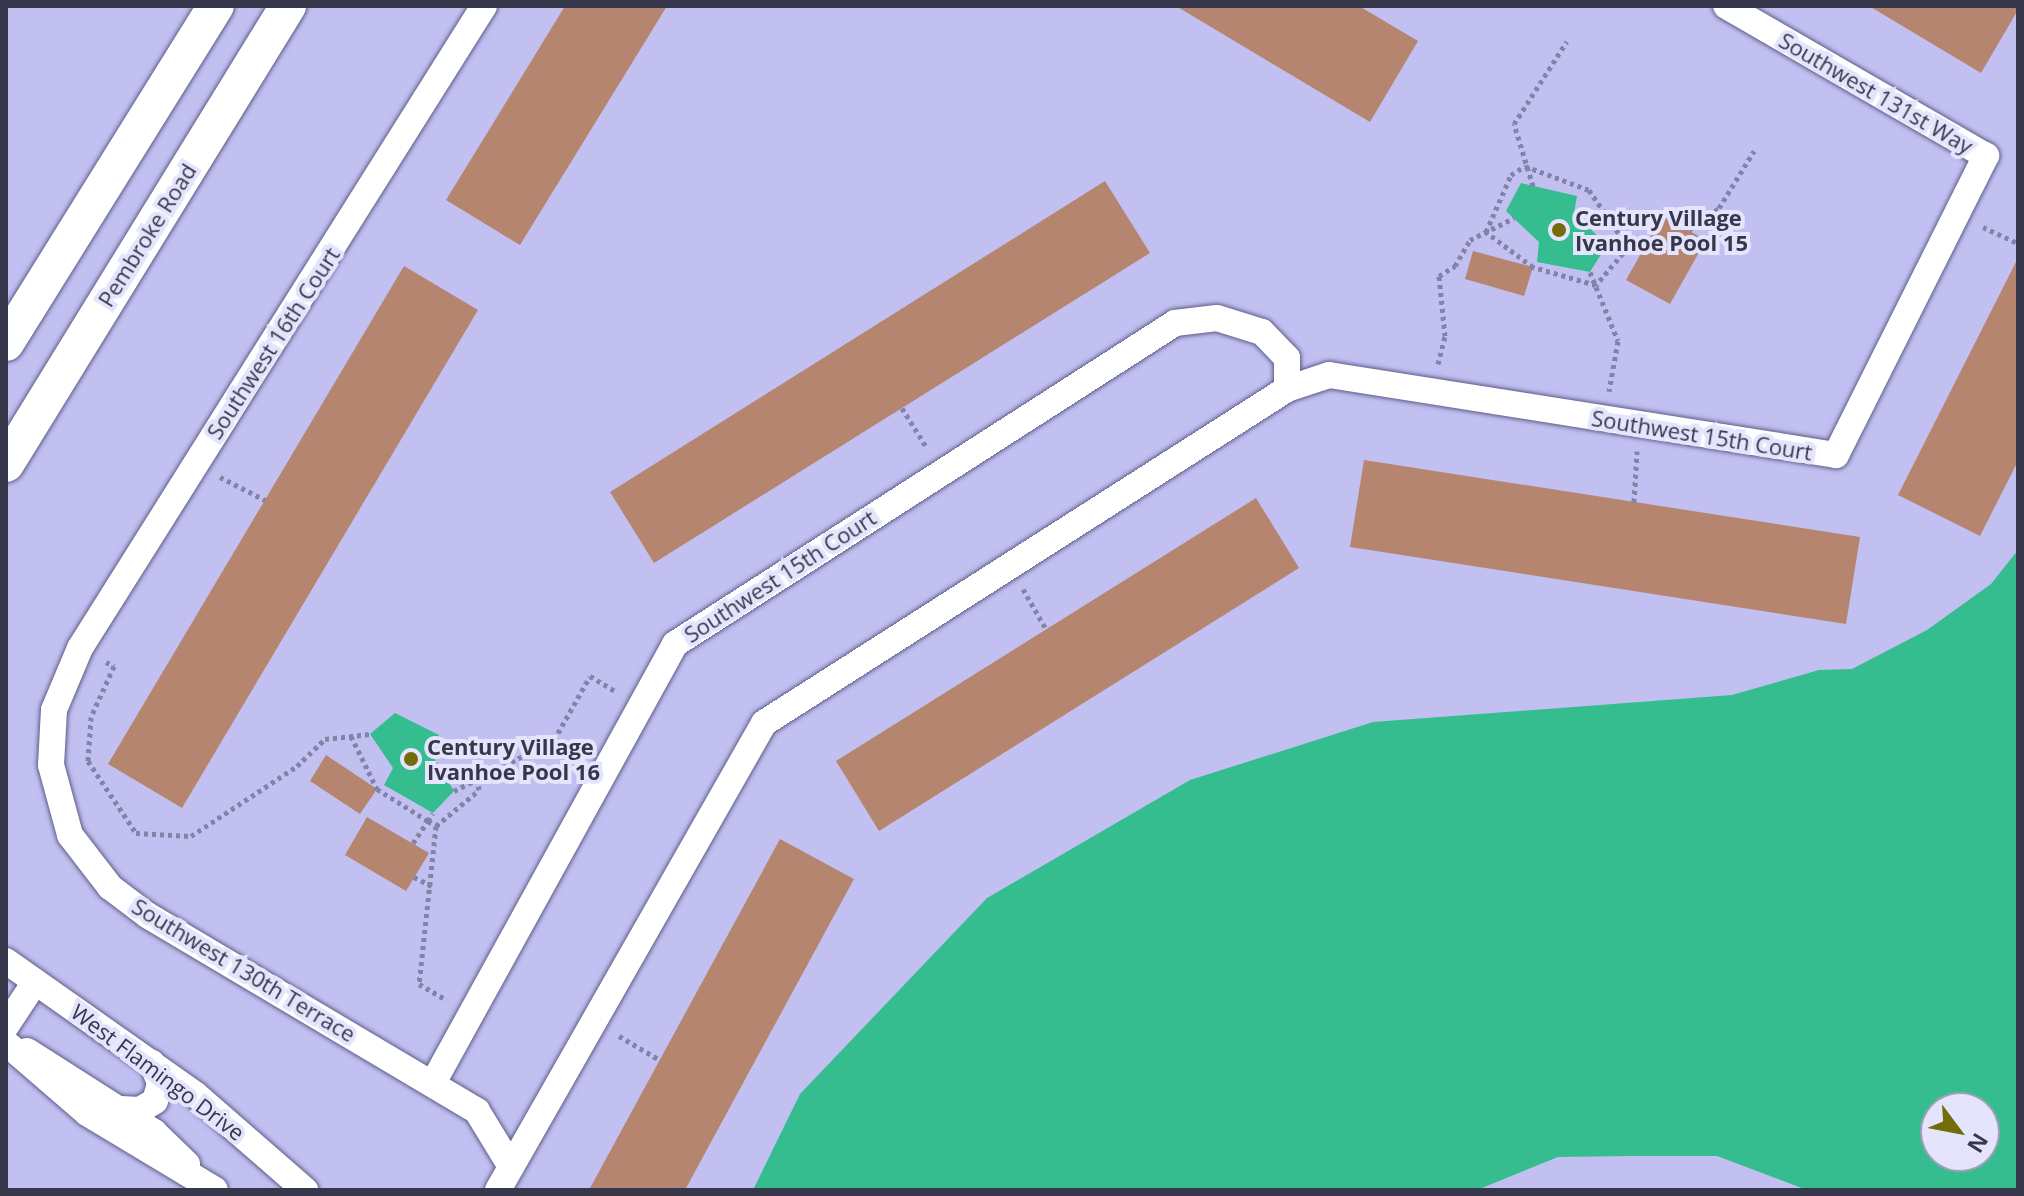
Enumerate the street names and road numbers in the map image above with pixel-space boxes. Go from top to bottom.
street label: Southwest 131st Way [1775,27,1977,159]
street label: Pembroke Road [92,159,202,311]
street label: Southwest 16th Court [201,242,345,444]
street label: Southwest 15th Court [1590,405,1814,465]
street label: Southwest 15th Court [679,504,881,648]
street label: Southwest 130th Terrace [128,893,360,1047]
street label: West Flamingo Drive [66,998,250,1146]

